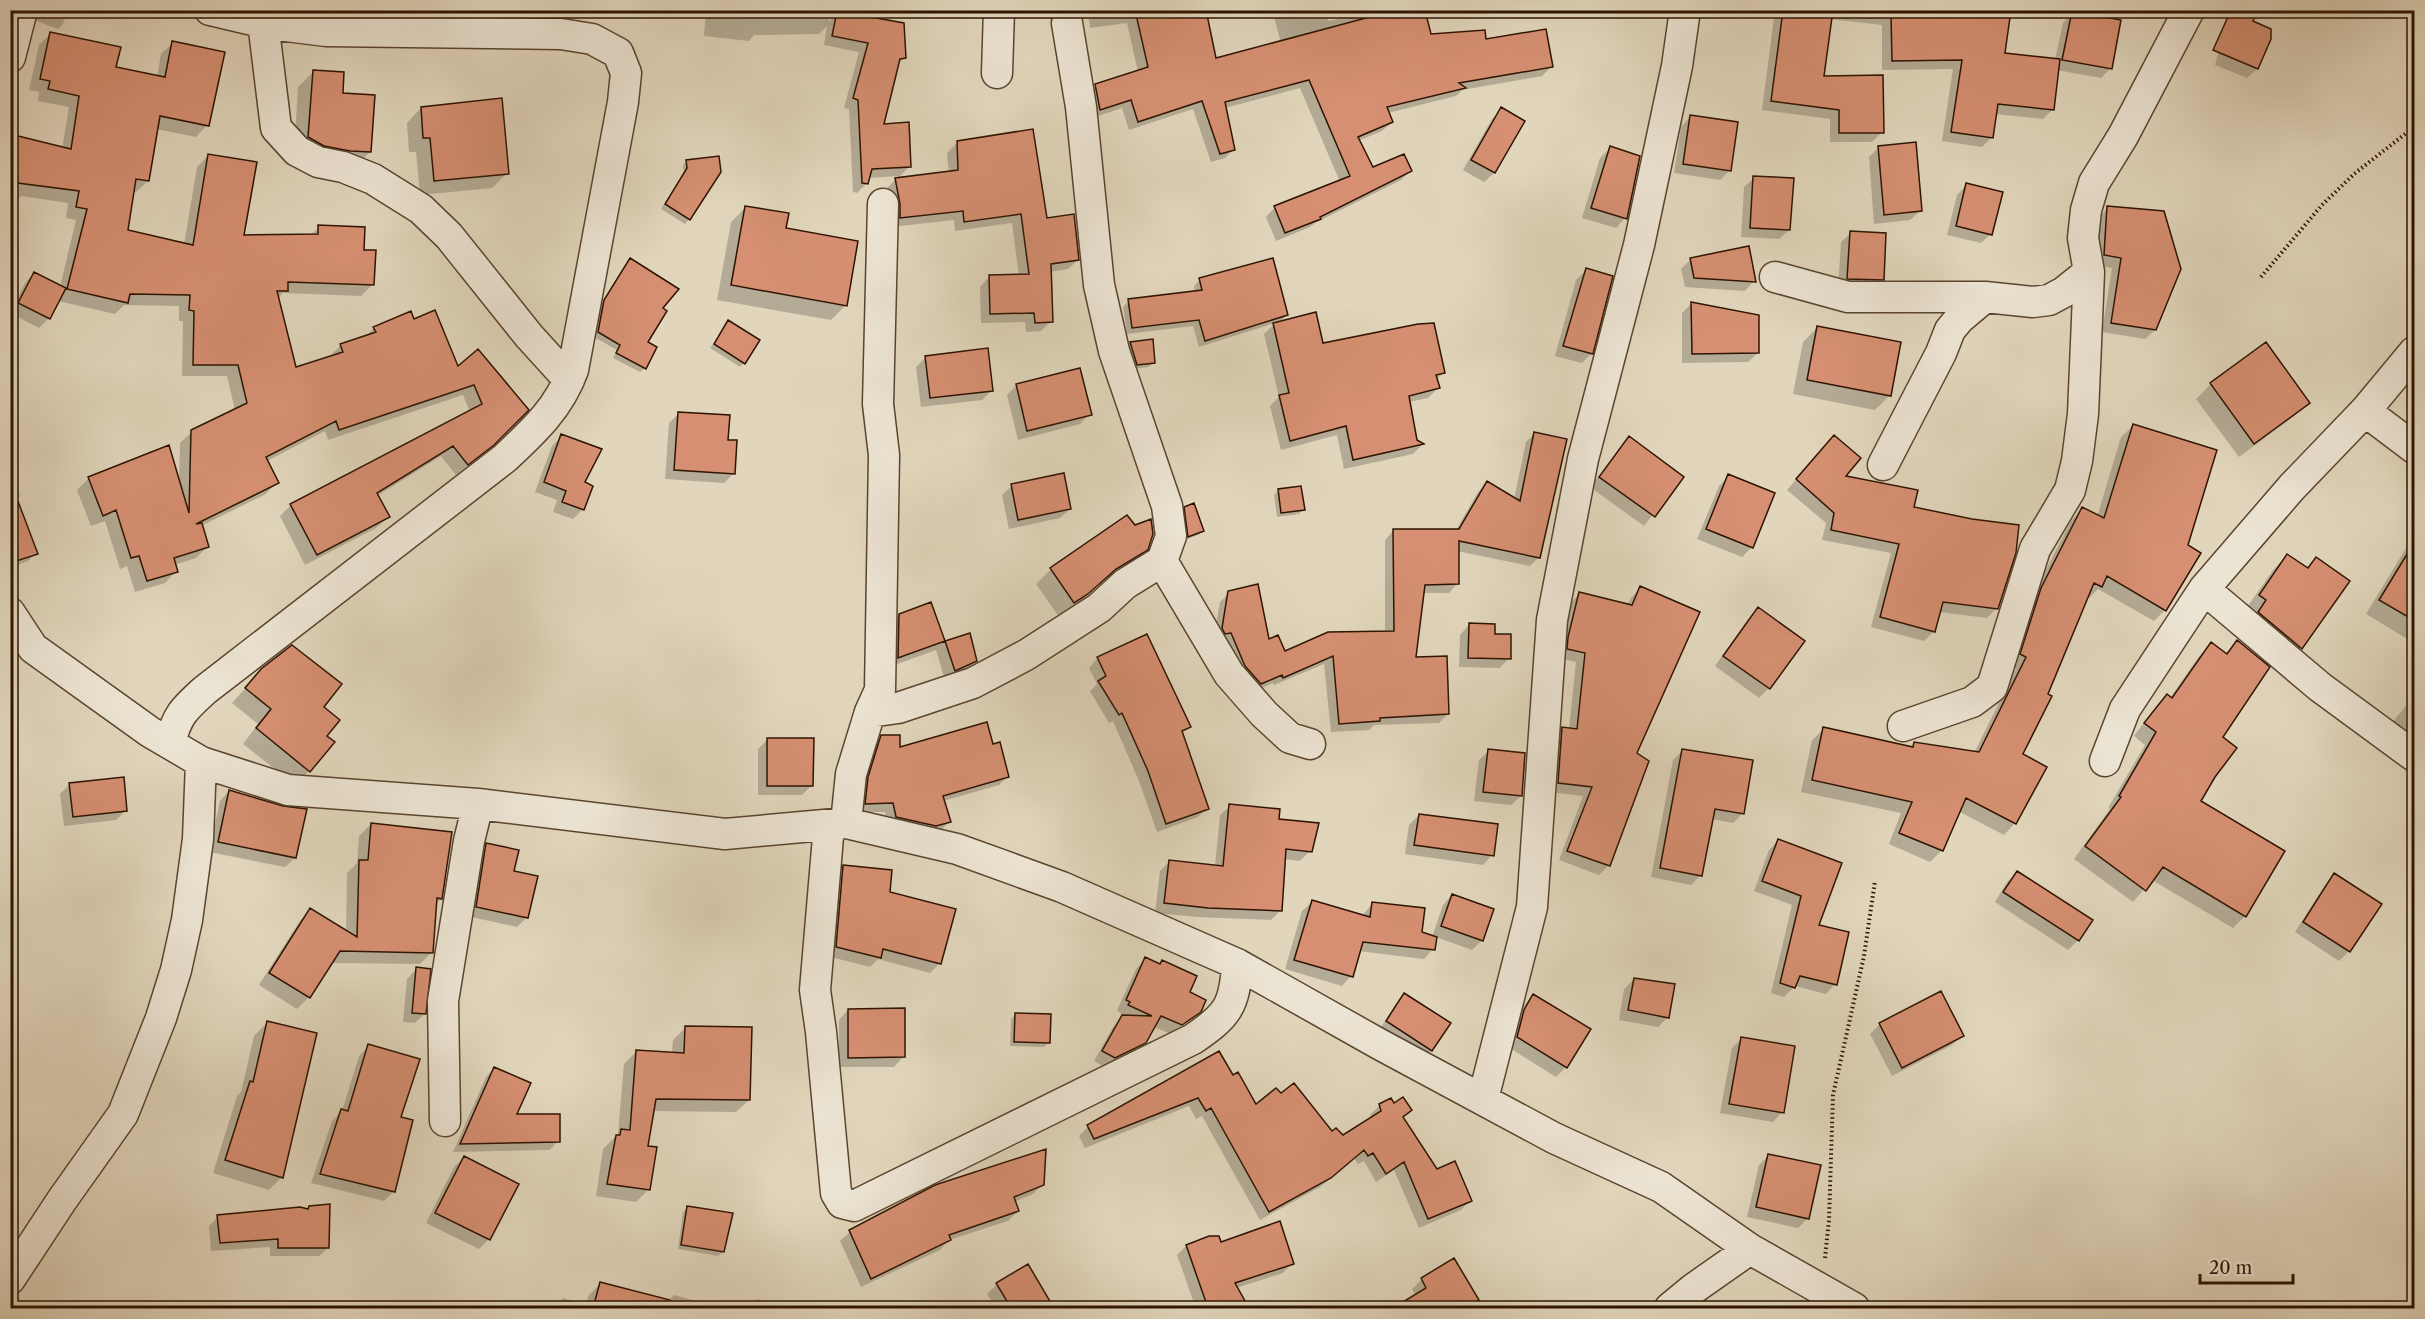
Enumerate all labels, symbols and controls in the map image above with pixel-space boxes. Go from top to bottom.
scale bar [2200,1247,2293,1285]
text: 20 m [2209,1257,2253,1279]

